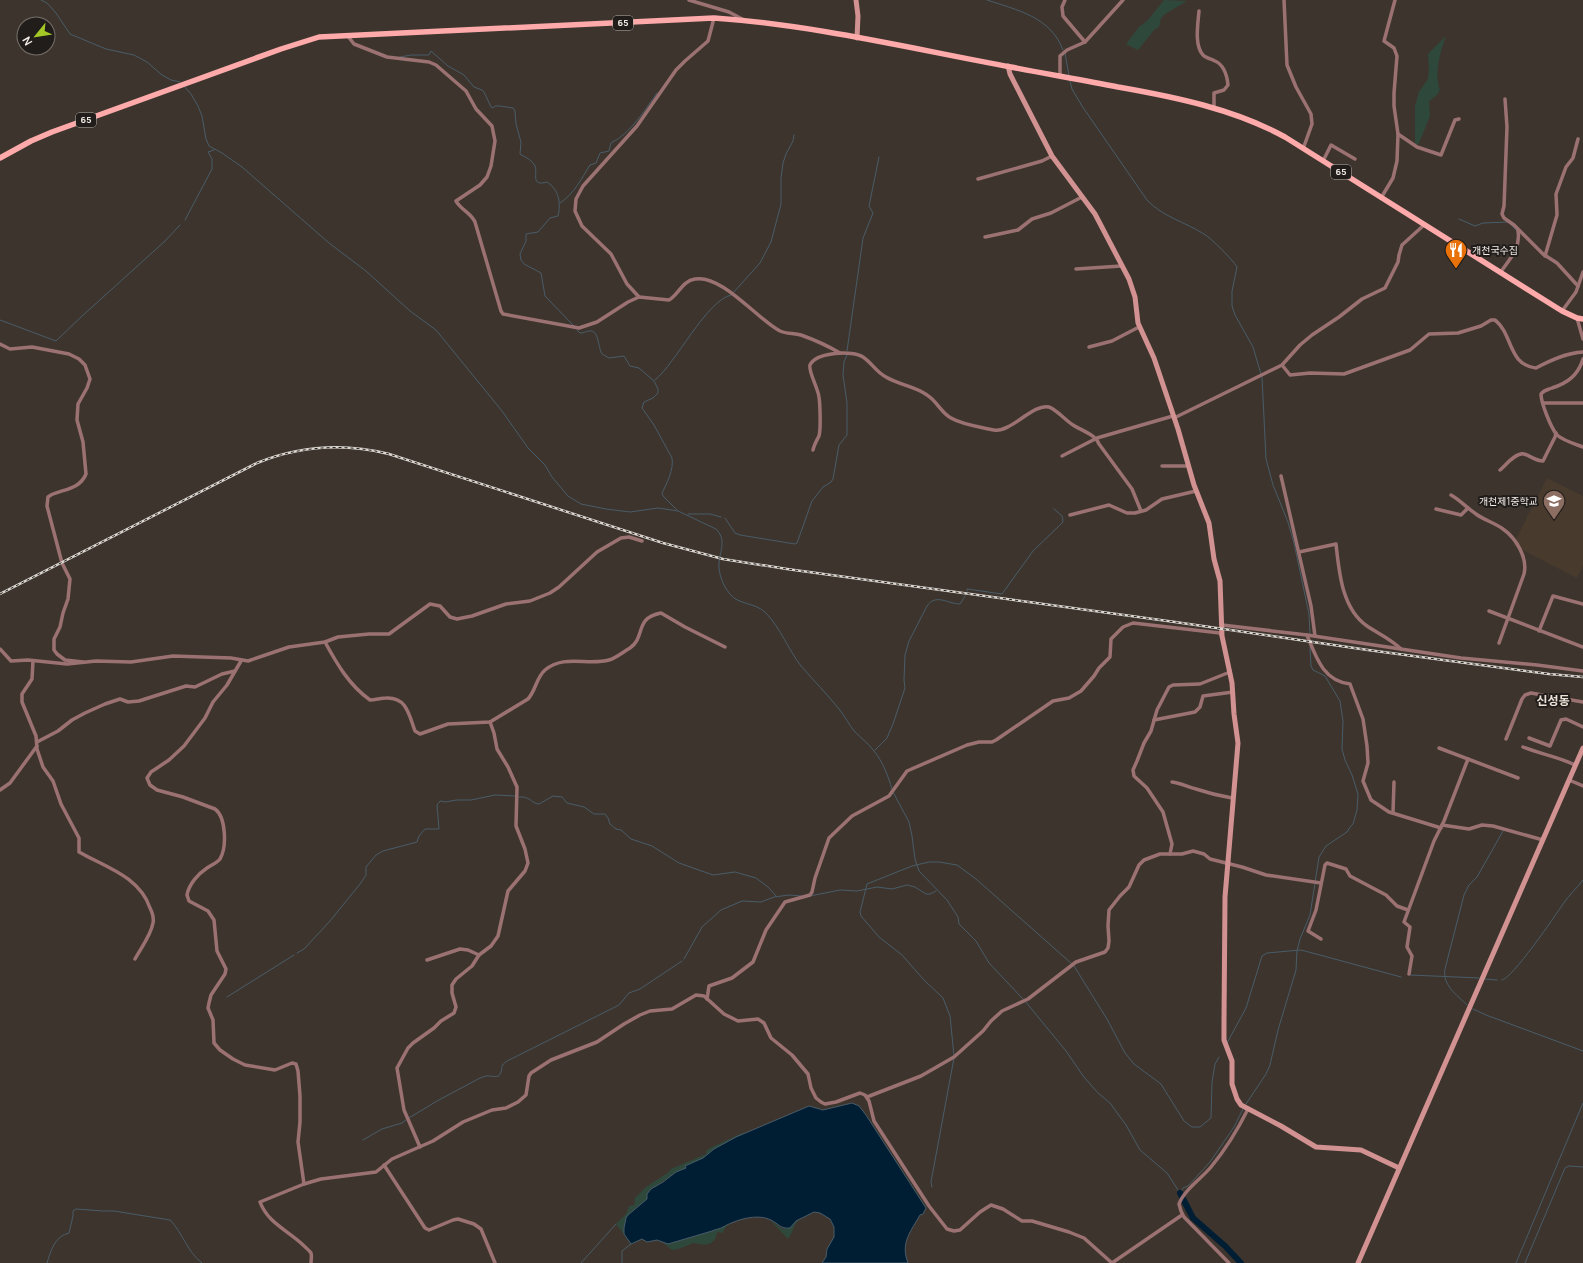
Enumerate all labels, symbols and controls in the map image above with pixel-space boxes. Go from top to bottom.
north arrow [16,16,56,56]
road number: 65 [613,16,633,30]
text: N [18,34,35,48]
road number: 65 [76,113,96,127]
road number: 65 [1331,165,1351,179]
restaurant icon: 개천국수집 [1443,237,1469,270]
place label: 개천국수집 [1472,243,1518,257]
school or university icon: 개천제1중학교 [1541,488,1567,521]
place label: 개천제1중학교 [1479,494,1538,508]
district label: 신성동 [1536,692,1570,709]

